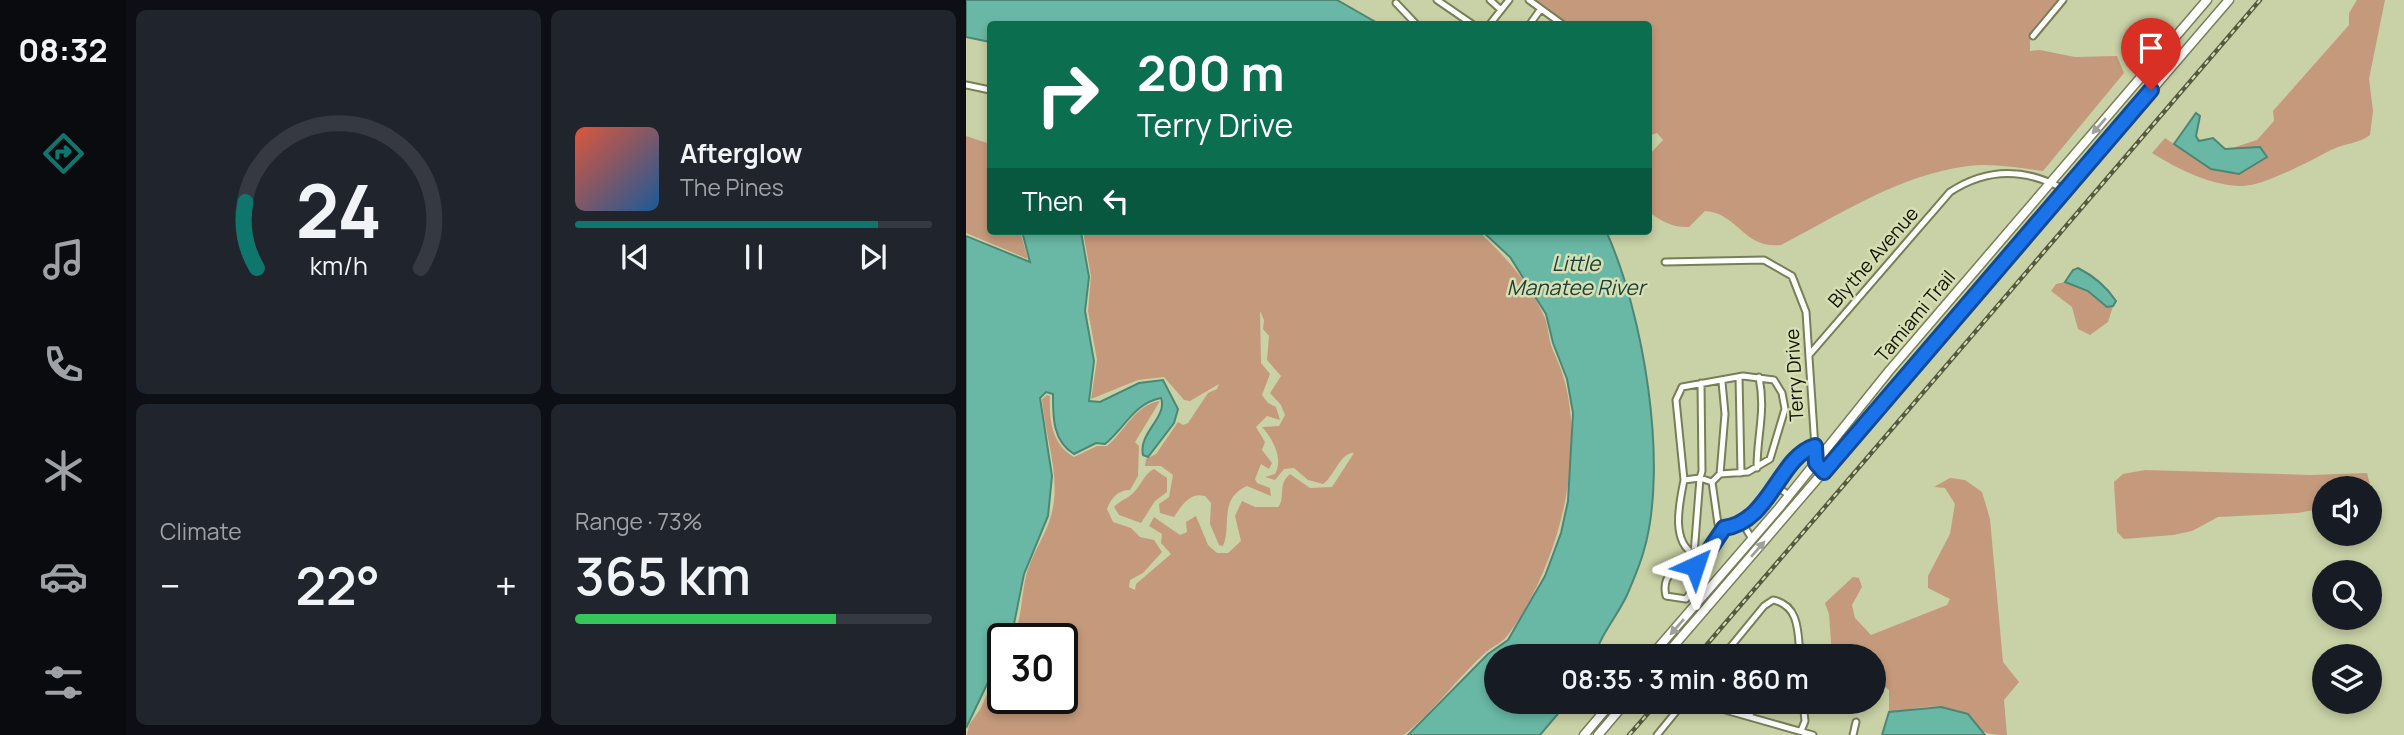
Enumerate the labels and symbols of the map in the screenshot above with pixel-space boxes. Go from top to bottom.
pin [2121,18,2181,90]
one-way arrow [2091,117,2107,135]
street label: Blythe Avenue [1822,201,1924,313]
water label: Little Manatee River [1507,249,1648,301]
street label: Tamiami Trail [1869,265,1961,367]
street label: Terry Drive [1779,328,1809,422]
position arrow [1658,529,1732,603]
one-way arrow [1750,540,1765,557]
one-way arrow [1669,618,1685,636]
speed limit sign: 30 [987,623,1078,714]

